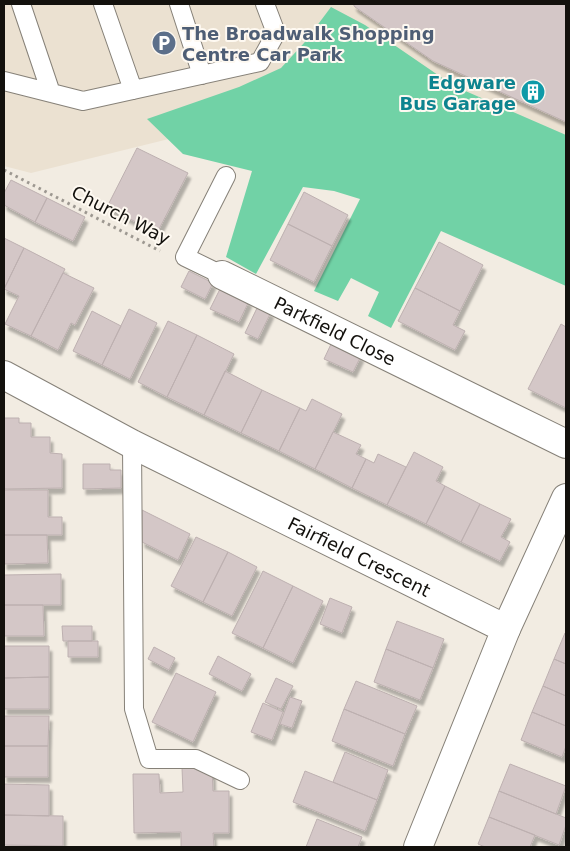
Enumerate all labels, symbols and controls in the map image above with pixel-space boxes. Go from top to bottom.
place label: The Broadwalk Shopping Centre Car Park [182,23,435,65]
parking icon: The Broadwalk Shopping Centre Car Park [151,30,177,56]
place label: Edgware Bus Garage [399,72,516,114]
building icon: Edgware Bus Garage [520,79,546,105]
street label: Church Way [68,181,174,249]
street label: Parkfield Close [271,292,399,369]
street label: Fairfield Crescent [285,512,434,600]

